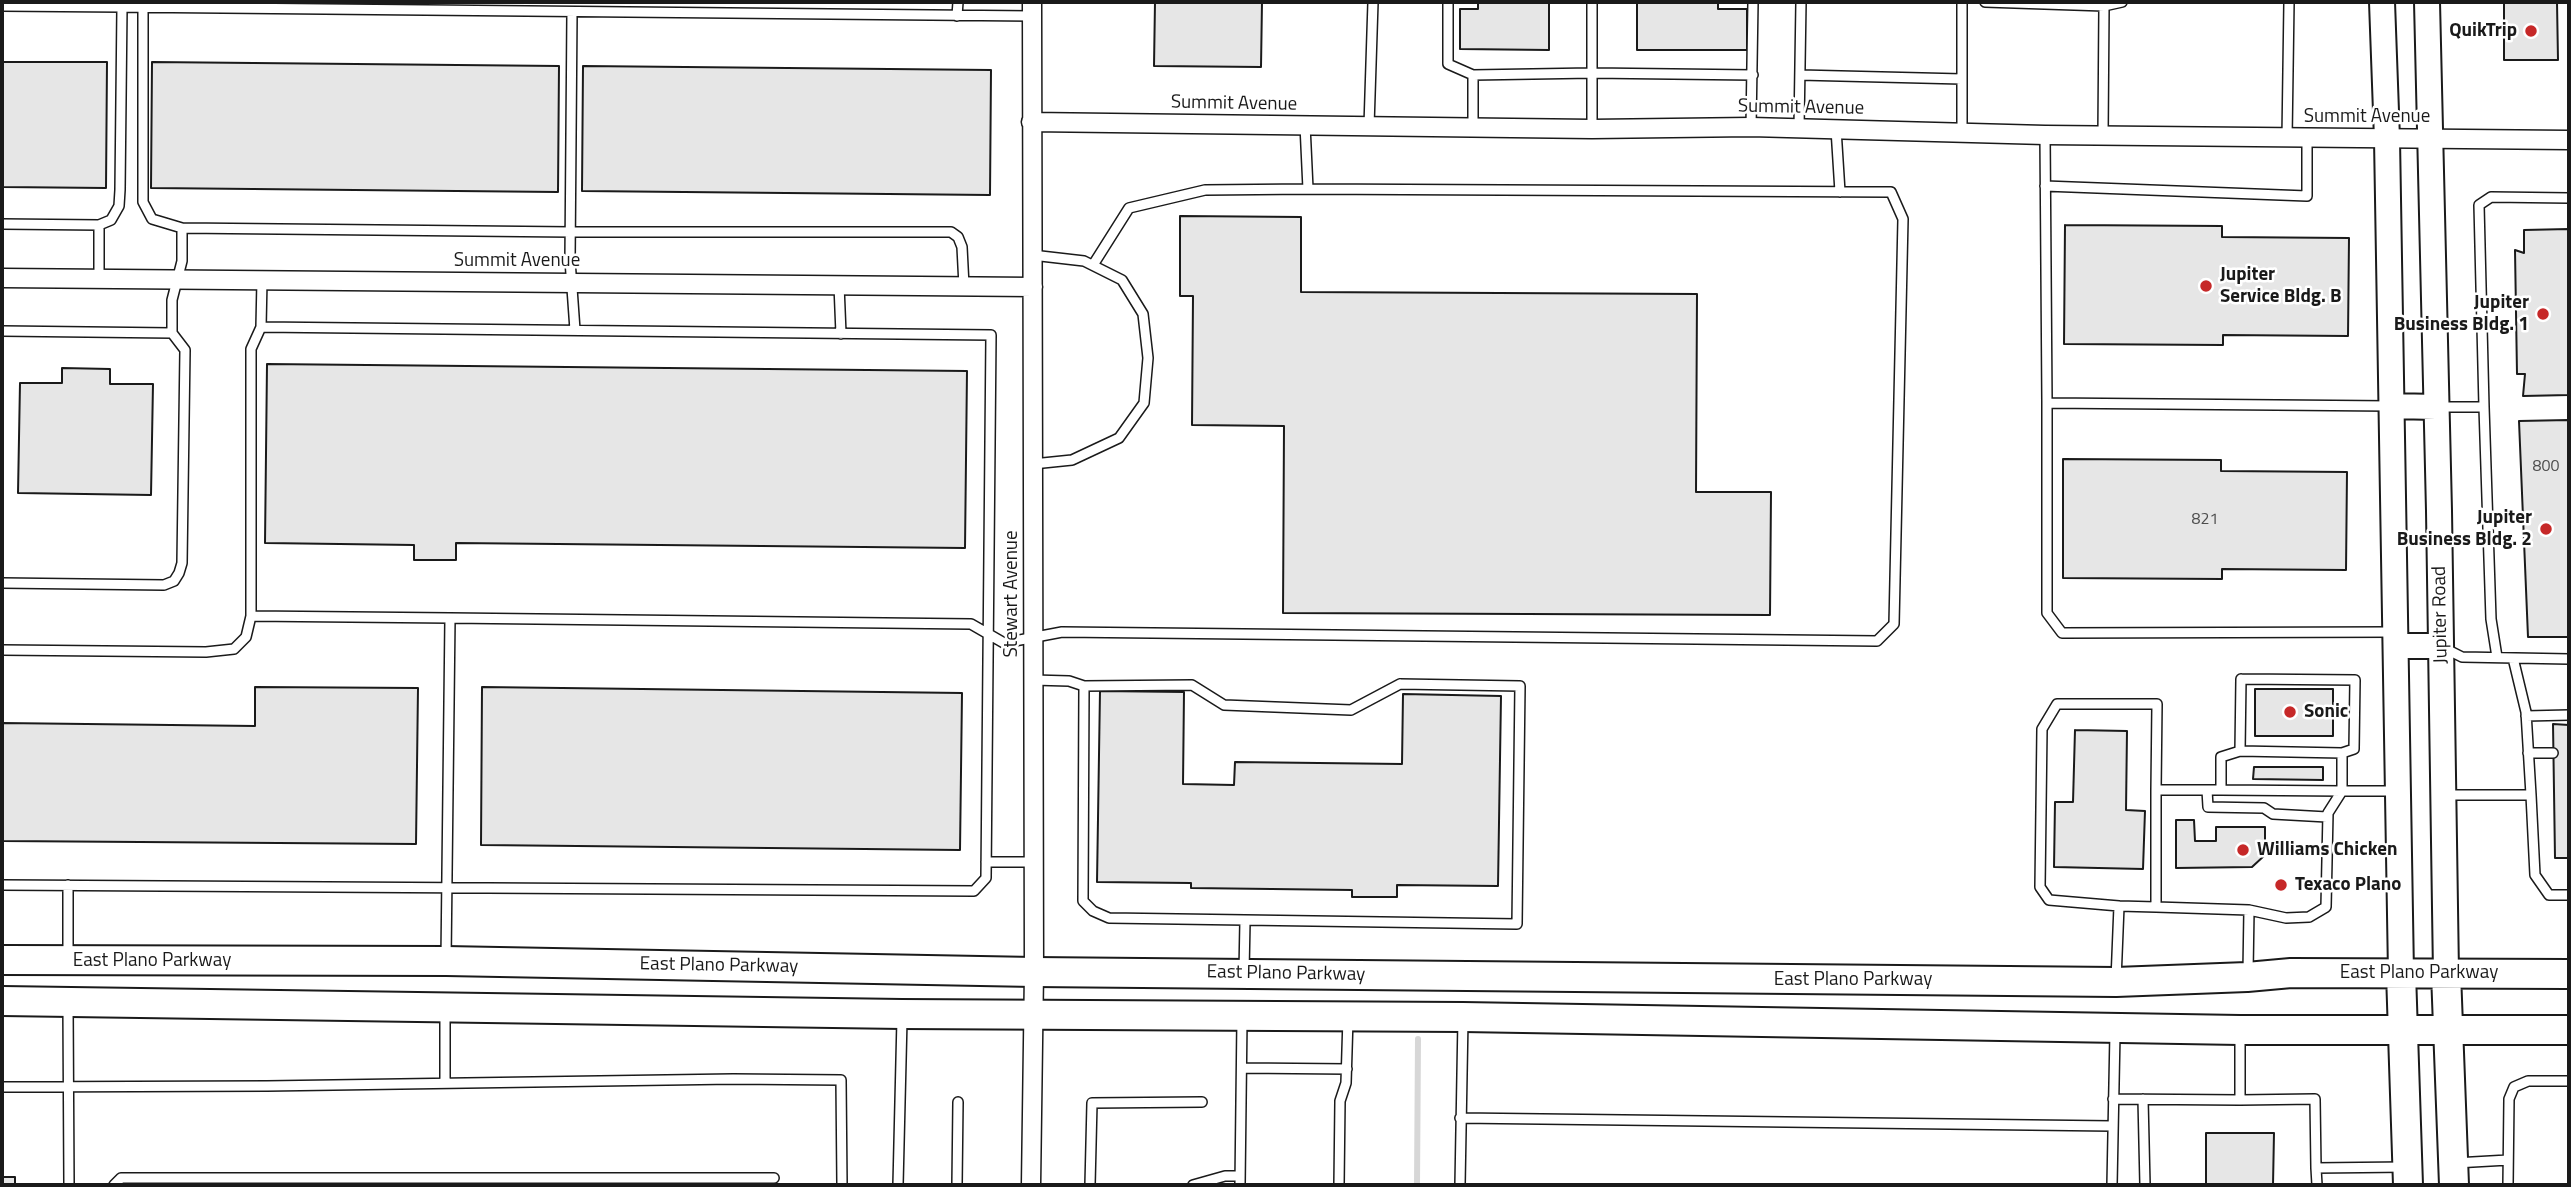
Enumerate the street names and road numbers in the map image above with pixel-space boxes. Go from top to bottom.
street label: Summit Avenue [1171,91,1297,117]
street label: Summit Avenue [1738,95,1864,121]
street label: Summit Avenue [2304,106,2430,128]
street label: Summit Avenue [454,250,580,272]
street label: Stewart Avenue [1001,530,1023,658]
street label: Jupiter Road [2429,566,2453,664]
street label: East Plano Parkway [73,950,231,972]
street label: East Plano Parkway [639,953,799,979]
street label: East Plano Parkway [1206,961,1366,987]
street label: East Plano Parkway [2340,962,2498,984]
street label: East Plano Parkway [1774,969,1932,991]

